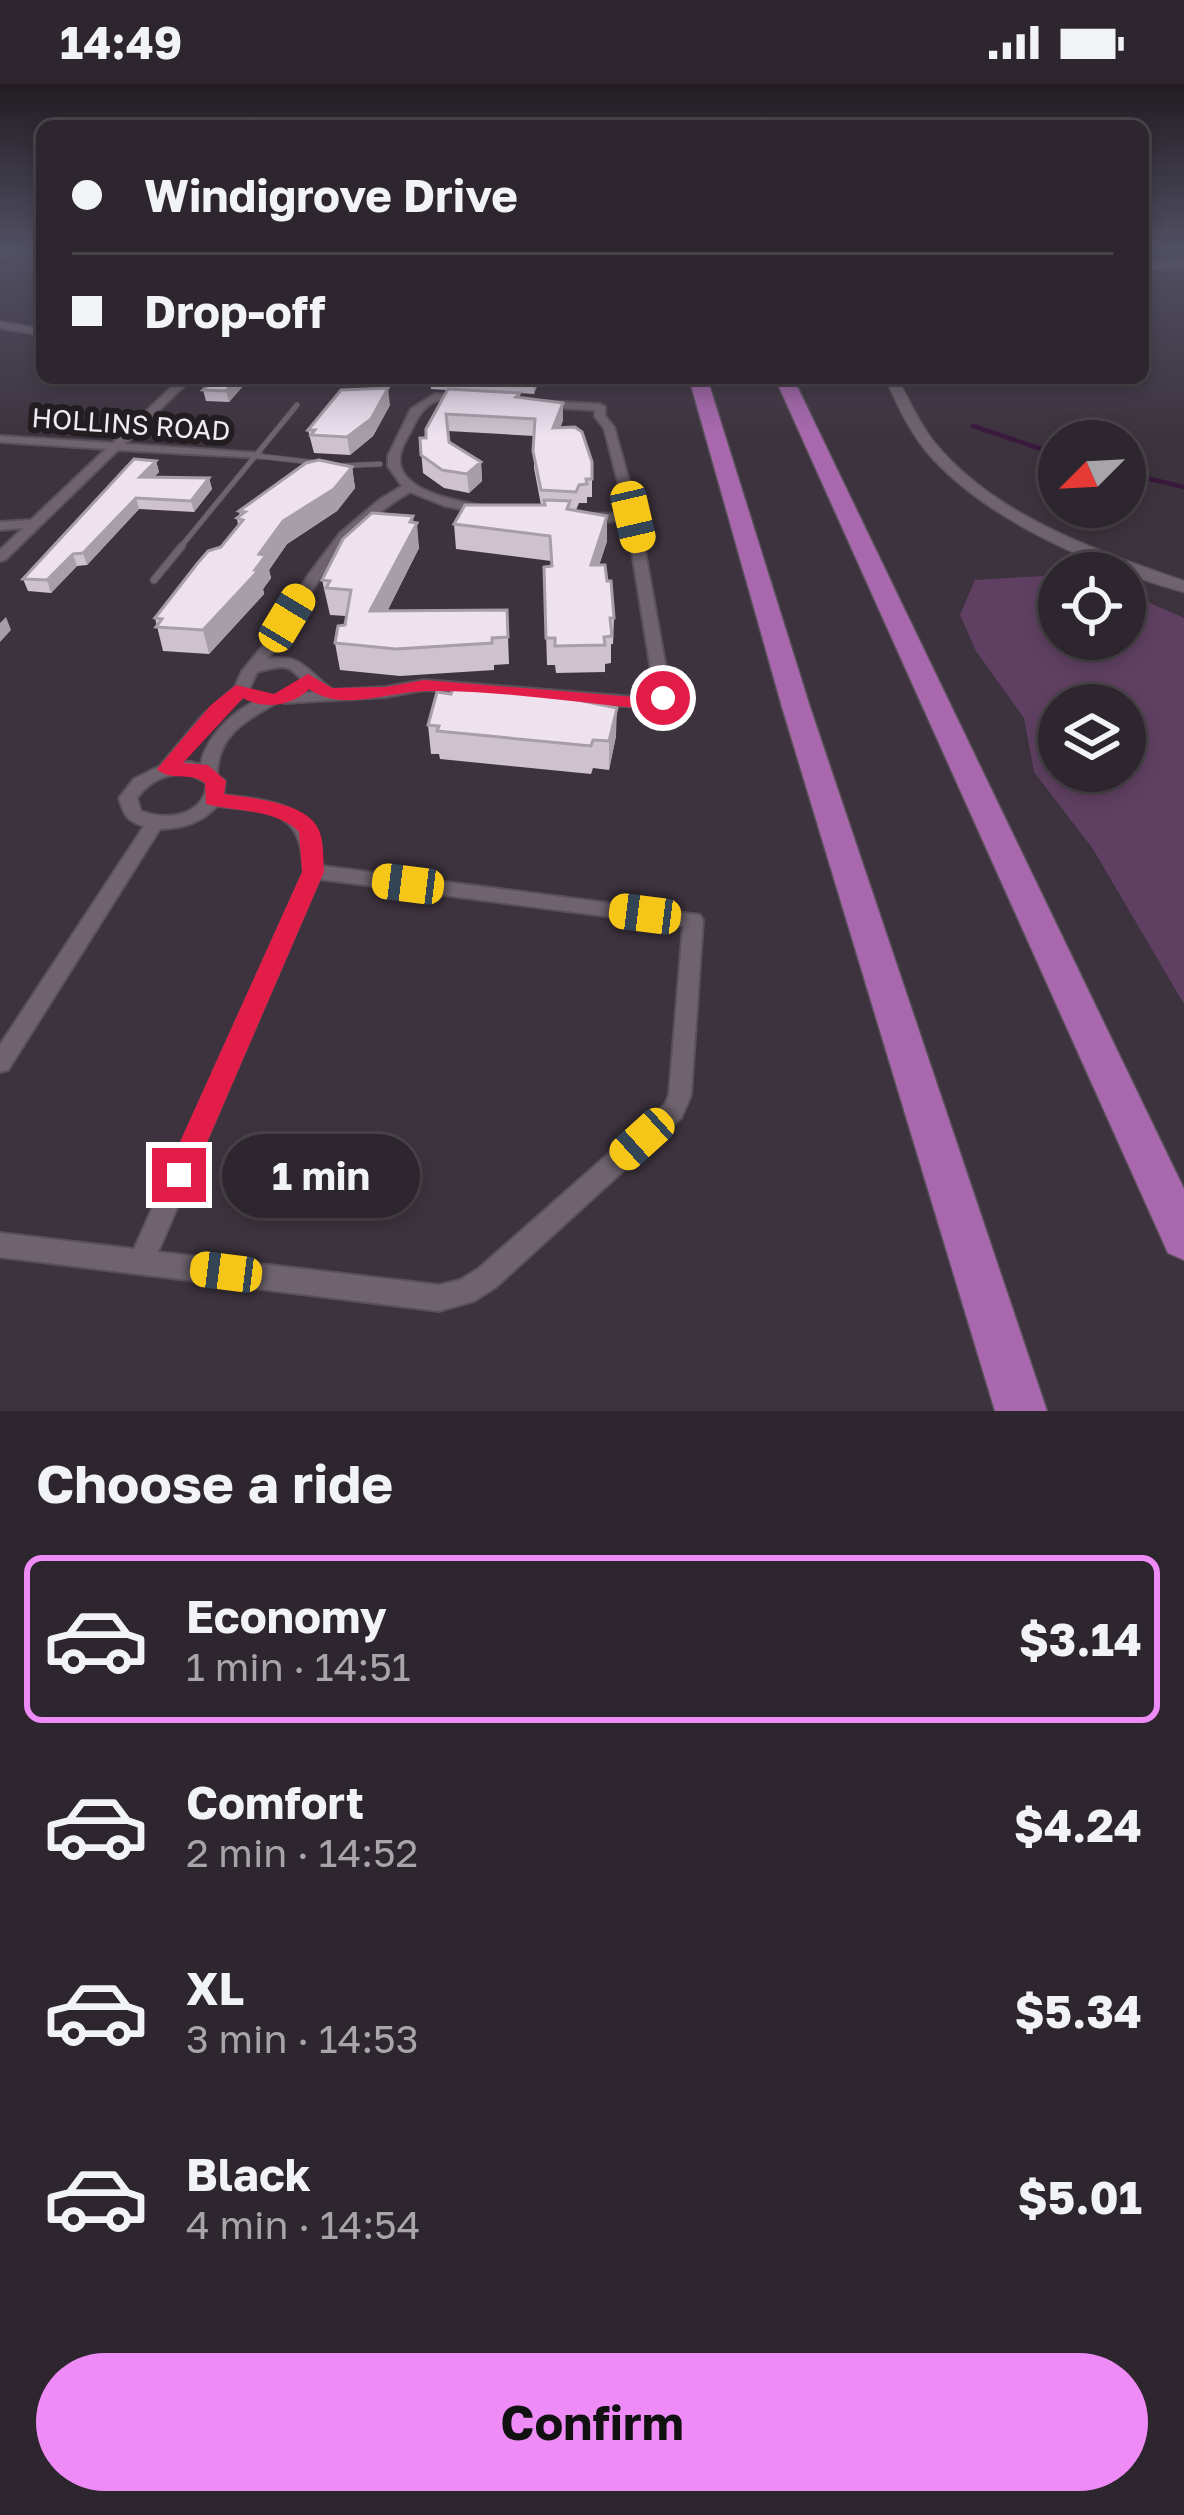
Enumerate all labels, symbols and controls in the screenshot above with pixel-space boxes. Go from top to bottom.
text: 14:49 [60,15,182,69]
text: Windigrove Drive [144,168,518,222]
text: Drop-off [144,284,325,338]
street label: HOLLINS ROAD [31,401,231,447]
north arrow [1038,420,1146,528]
map controls [1038,420,1146,792]
car [607,478,659,556]
button: locate [1038,552,1146,660]
car [253,578,321,658]
route start [636,671,690,725]
button: layers [1038,684,1146,792]
car [370,862,446,906]
car [607,892,683,936]
car [603,1102,681,1176]
callout: 1 min [221,1133,419,1217]
route end [152,1148,206,1202]
text: 1 min [272,1152,370,1199]
car [188,1250,264,1294]
text: Choose a ride [36,1450,393,1515]
icon: car [42,1585,150,1693]
text: Economy [186,1589,387,1643]
text: $3.14 [1019,1612,1142,1666]
text: 1 min · 14:51 [186,1643,411,1690]
icon: car [42,1771,150,1879]
text: Comfort [186,1775,364,1829]
text: $4.24 [1014,1798,1142,1852]
text: 2 min · 14:52 [186,1829,418,1876]
icon: car [42,1957,150,2065]
text: XL [186,1961,244,2015]
text: $5.34 [1014,1984,1142,2038]
text: 3 min · 14:53 [186,2015,419,2062]
icon: car [42,2143,150,2251]
text: Black [186,2147,311,2201]
text: $5.01 [1018,2170,1142,2224]
text: 4 min · 14:54 [186,2201,421,2248]
button: Confirm [36,2353,1148,2491]

